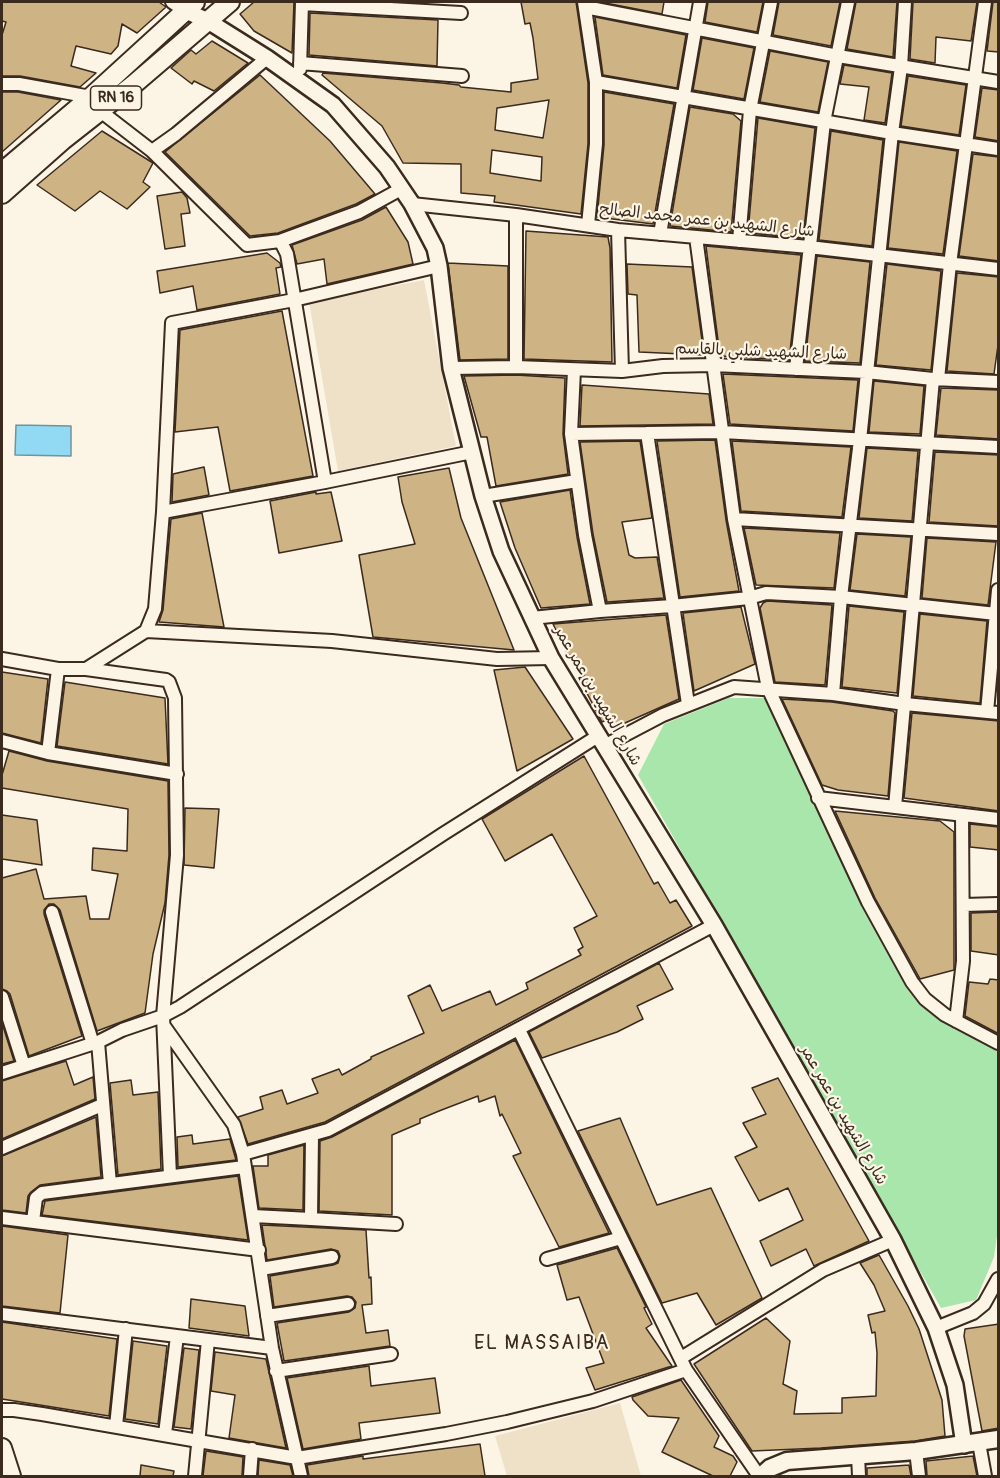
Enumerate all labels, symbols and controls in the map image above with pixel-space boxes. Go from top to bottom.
road number: RN 16 [90,86,142,110]
street label: شارع الشهيد بن عمر محمد الصالح [598,200,816,242]
street label: شارع الشهيد شلبي بالقاسم [675,339,847,365]
street label: شارع الشهيد بن عمر عمر [549,623,645,769]
street label: شارع الشهيد بن عمر عمر [795,1042,891,1188]
district label: EL MASSAIBA [474,1332,610,1356]

